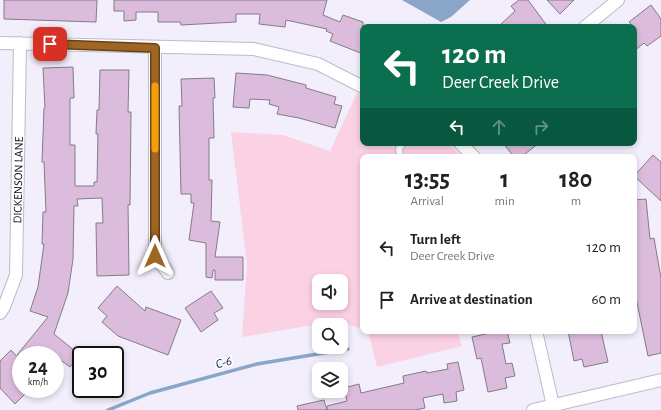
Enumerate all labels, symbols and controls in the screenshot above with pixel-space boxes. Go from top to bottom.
pin [33,27,67,61]
icon: arrive [39,33,61,55]
icon: left [376,40,428,92]
text: 120 m [442,41,507,69]
text: Deer Creek Drive [442,74,559,92]
icon: left [446,116,468,138]
icon: ahead [488,116,510,138]
icon: right [530,116,552,138]
street label: DICKENSON LANE [11,136,25,224]
text: 13:55 [405,168,450,192]
text: 1 [500,168,509,192]
text: 180 [559,168,592,192]
text: Arrival [411,195,444,208]
text: min [494,195,515,208]
text: m [571,195,581,208]
text: Turn left [410,232,461,247]
position arrow [134,235,176,277]
icon: left [376,237,398,259]
text: 120 m [587,240,621,255]
text: Deer Creek Drive [410,250,495,263]
map controls [312,274,348,398]
button: sound [312,274,348,310]
icon: arrive [376,289,398,311]
text: Arrive at destination [410,292,533,307]
text: 60 m [592,292,621,307]
button: search [312,318,348,354]
speed limit sign: 30 [72,346,124,398]
water label: C-6 [214,355,234,371]
text: 24 [28,357,48,377]
button: layers [312,362,348,398]
text: km/h [28,377,48,387]

